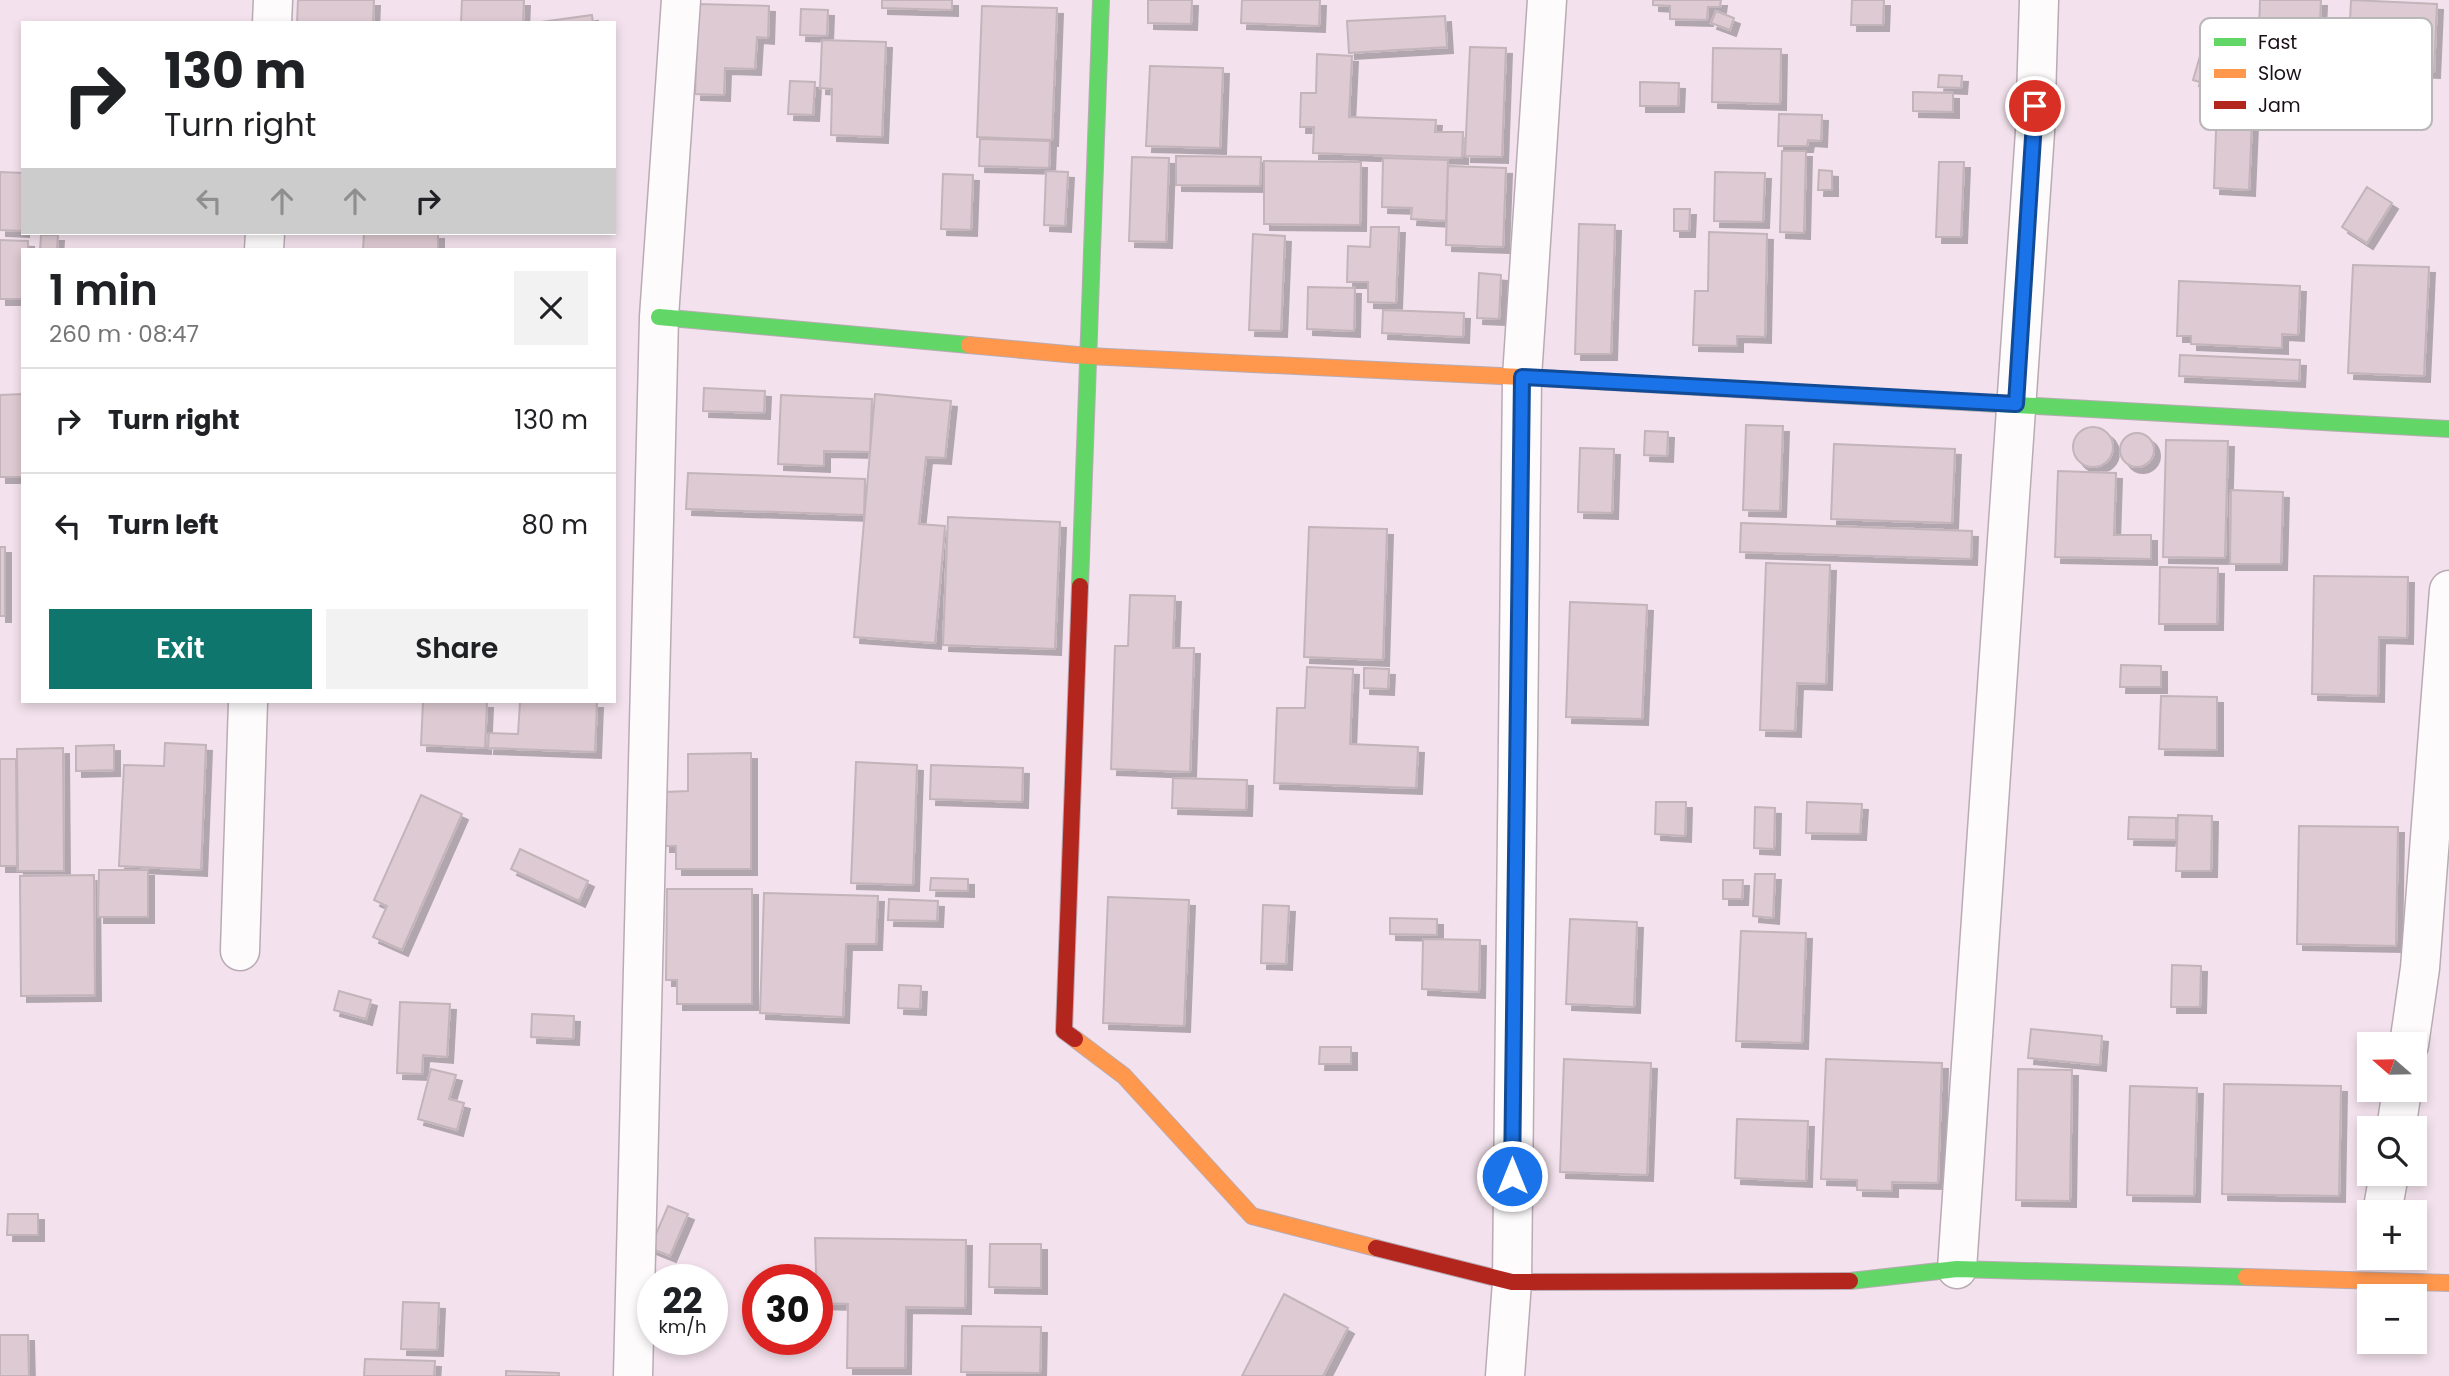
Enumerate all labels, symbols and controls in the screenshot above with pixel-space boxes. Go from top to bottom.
legend [2200,18,2432,130]
text: Fast [2258,29,2297,56]
text: 130 m [164,37,306,105]
icon: right [49,49,140,140]
text: Slow [2258,60,2302,87]
pin [2005,76,2065,136]
icon: arrive [2016,87,2054,125]
text: Jam [2258,92,2300,119]
text: Turn right [164,102,316,147]
icon: left [190,182,228,220]
icon: ahead [263,182,301,220]
icon: ahead [336,182,374,220]
icon: right [409,182,447,220]
text: 1 min [49,261,158,320]
button: close [514,271,588,345]
text: 260 m · 08:47 [49,318,199,350]
icon: right [49,402,87,440]
text: Turn right [108,402,240,438]
text: 130 m [514,402,588,438]
icon: left [49,507,87,545]
text: Turn left [108,507,219,543]
text: 80 m [522,507,588,543]
button: Exit [49,609,312,689]
button: Share [326,609,588,689]
north arrow [2357,1032,2427,1102]
map controls [2357,1032,2427,1354]
button: search [2357,1116,2427,1186]
position arrow [1475,1139,1549,1213]
button: + [2357,1200,2427,1270]
speed limit sign: 30 [742,1264,833,1355]
text: 22 [663,1276,702,1325]
button: − [2357,1284,2427,1354]
text: km/h [659,1314,706,1339]

